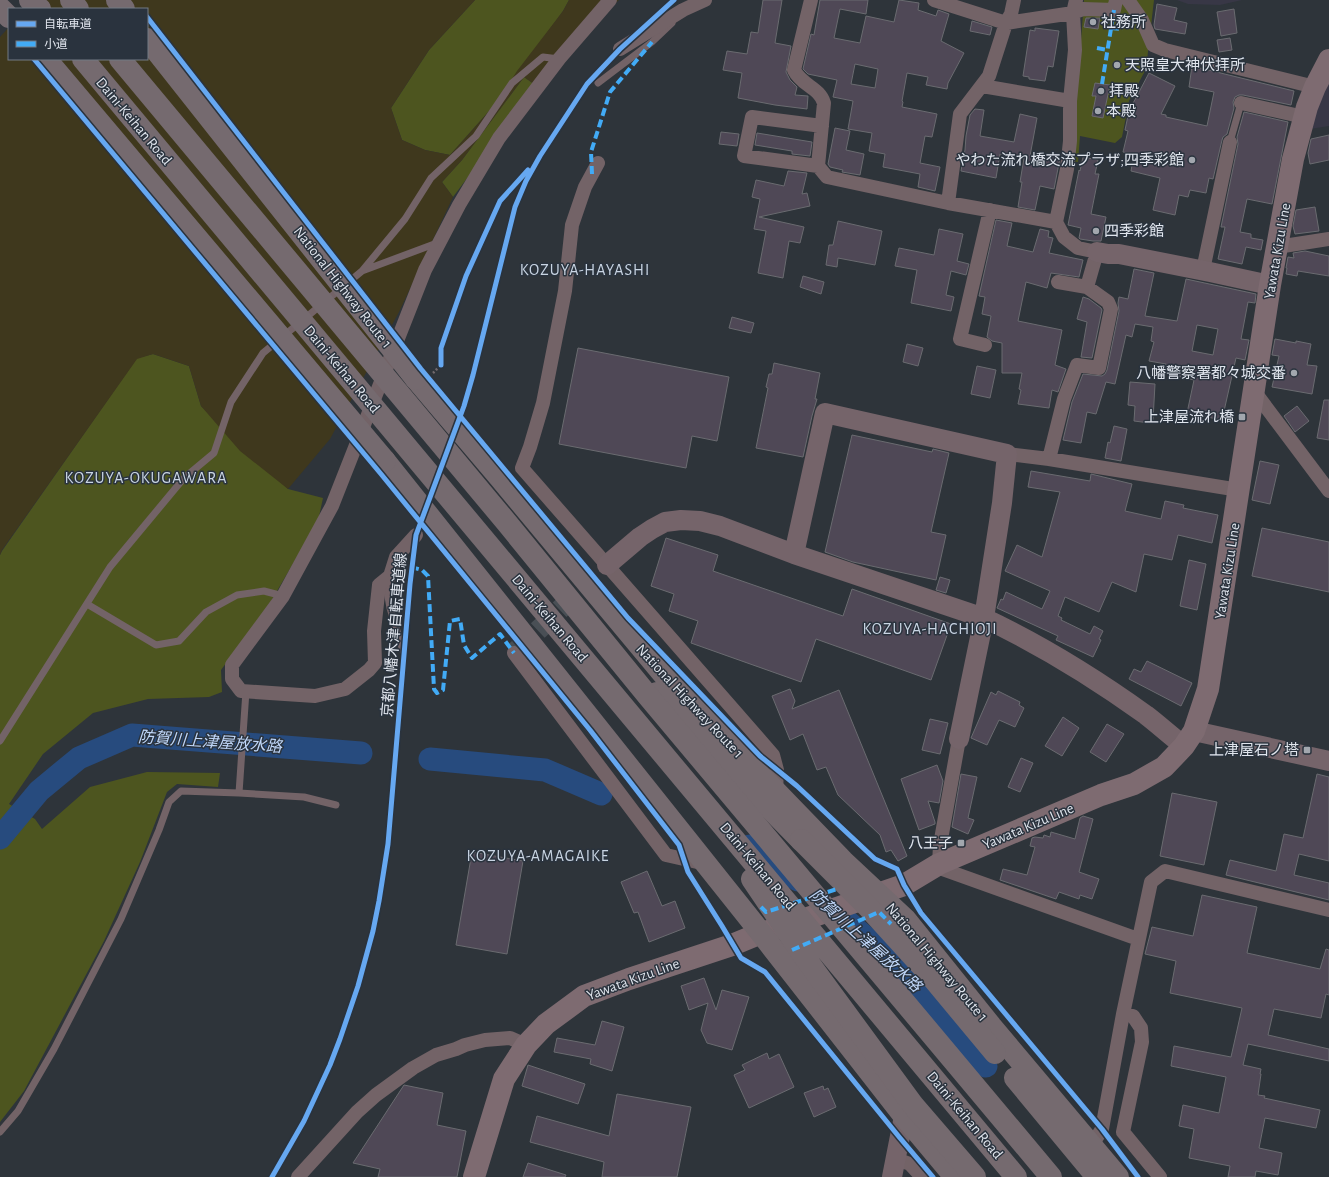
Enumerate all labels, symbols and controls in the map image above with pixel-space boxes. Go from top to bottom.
legend [8,8,148,60]
place label: 社務所 [1101,14,1146,30]
text: 自転車道 [44,17,92,30]
marker: 社務所 [1088,17,1098,27]
text: 小道 [44,37,68,50]
place label: 天照皇大神伏拝所 [1125,57,1245,73]
marker: 天照皇大神伏拝所 [1112,60,1122,70]
street label: Daini-Keihan Road [93,75,174,168]
place label: 拝殿 [1109,83,1139,99]
marker: 拝殿 [1096,86,1106,96]
place label: 本殿 [1106,103,1136,119]
marker: 本殿 [1093,106,1103,116]
place label: やわた流れ橋交流プラザ;四季彩館 [956,152,1184,168]
marker: やわた流れ橋交流プラザ;四季彩館 [1187,155,1197,165]
street label: Yawata Kizu Line [1262,202,1293,300]
place label: 四季彩館 [1104,223,1164,239]
street label: National Highway Route 1 [291,224,395,351]
marker: 四季彩館 [1091,226,1101,236]
district label: KOZUYA-HAYASHI [520,262,650,278]
street label: Daini-Keihan Road [301,323,382,416]
place label: 八幡警察署都々城交番 [1136,365,1286,381]
marker: 八幡警察署都々城交番 [1289,368,1299,378]
place label: 上津屋流れ橋 [1144,409,1234,425]
marker: 上津屋流れ橋 [1237,412,1247,422]
district label: KOZUYA-OKUGAWARA [65,470,227,486]
street label: Yawata Kizu Line [1212,522,1243,620]
street label: 京都八幡木津自転車道線 [379,552,409,718]
street label: Daini-Keihan Road [509,572,590,665]
district label: KOZUYA-HACHIOJI [862,621,998,637]
street label: National Highway Route 1 [633,642,746,761]
water label: 防賀川上津屋放水路 [138,728,284,755]
place label: 上津屋石ノ塔 [1209,742,1299,758]
marker: 上津屋石ノ塔 [1302,745,1312,755]
street label: Yawata Kizu Line [980,801,1076,852]
street label: Daini-Keihan Road [717,820,798,913]
place label: 八王子 [908,836,953,851]
marker: 八王子 [956,838,966,848]
district label: KOZUYA-AMAGAIKE [467,848,609,864]
water label: 防賀川上津屋放水路 [806,886,926,996]
street label: National Highway Route 1 [883,900,990,1024]
street label: Yawata Kizu Line [585,956,682,1003]
street label: Daini-Keihan Road [924,1069,1005,1162]

